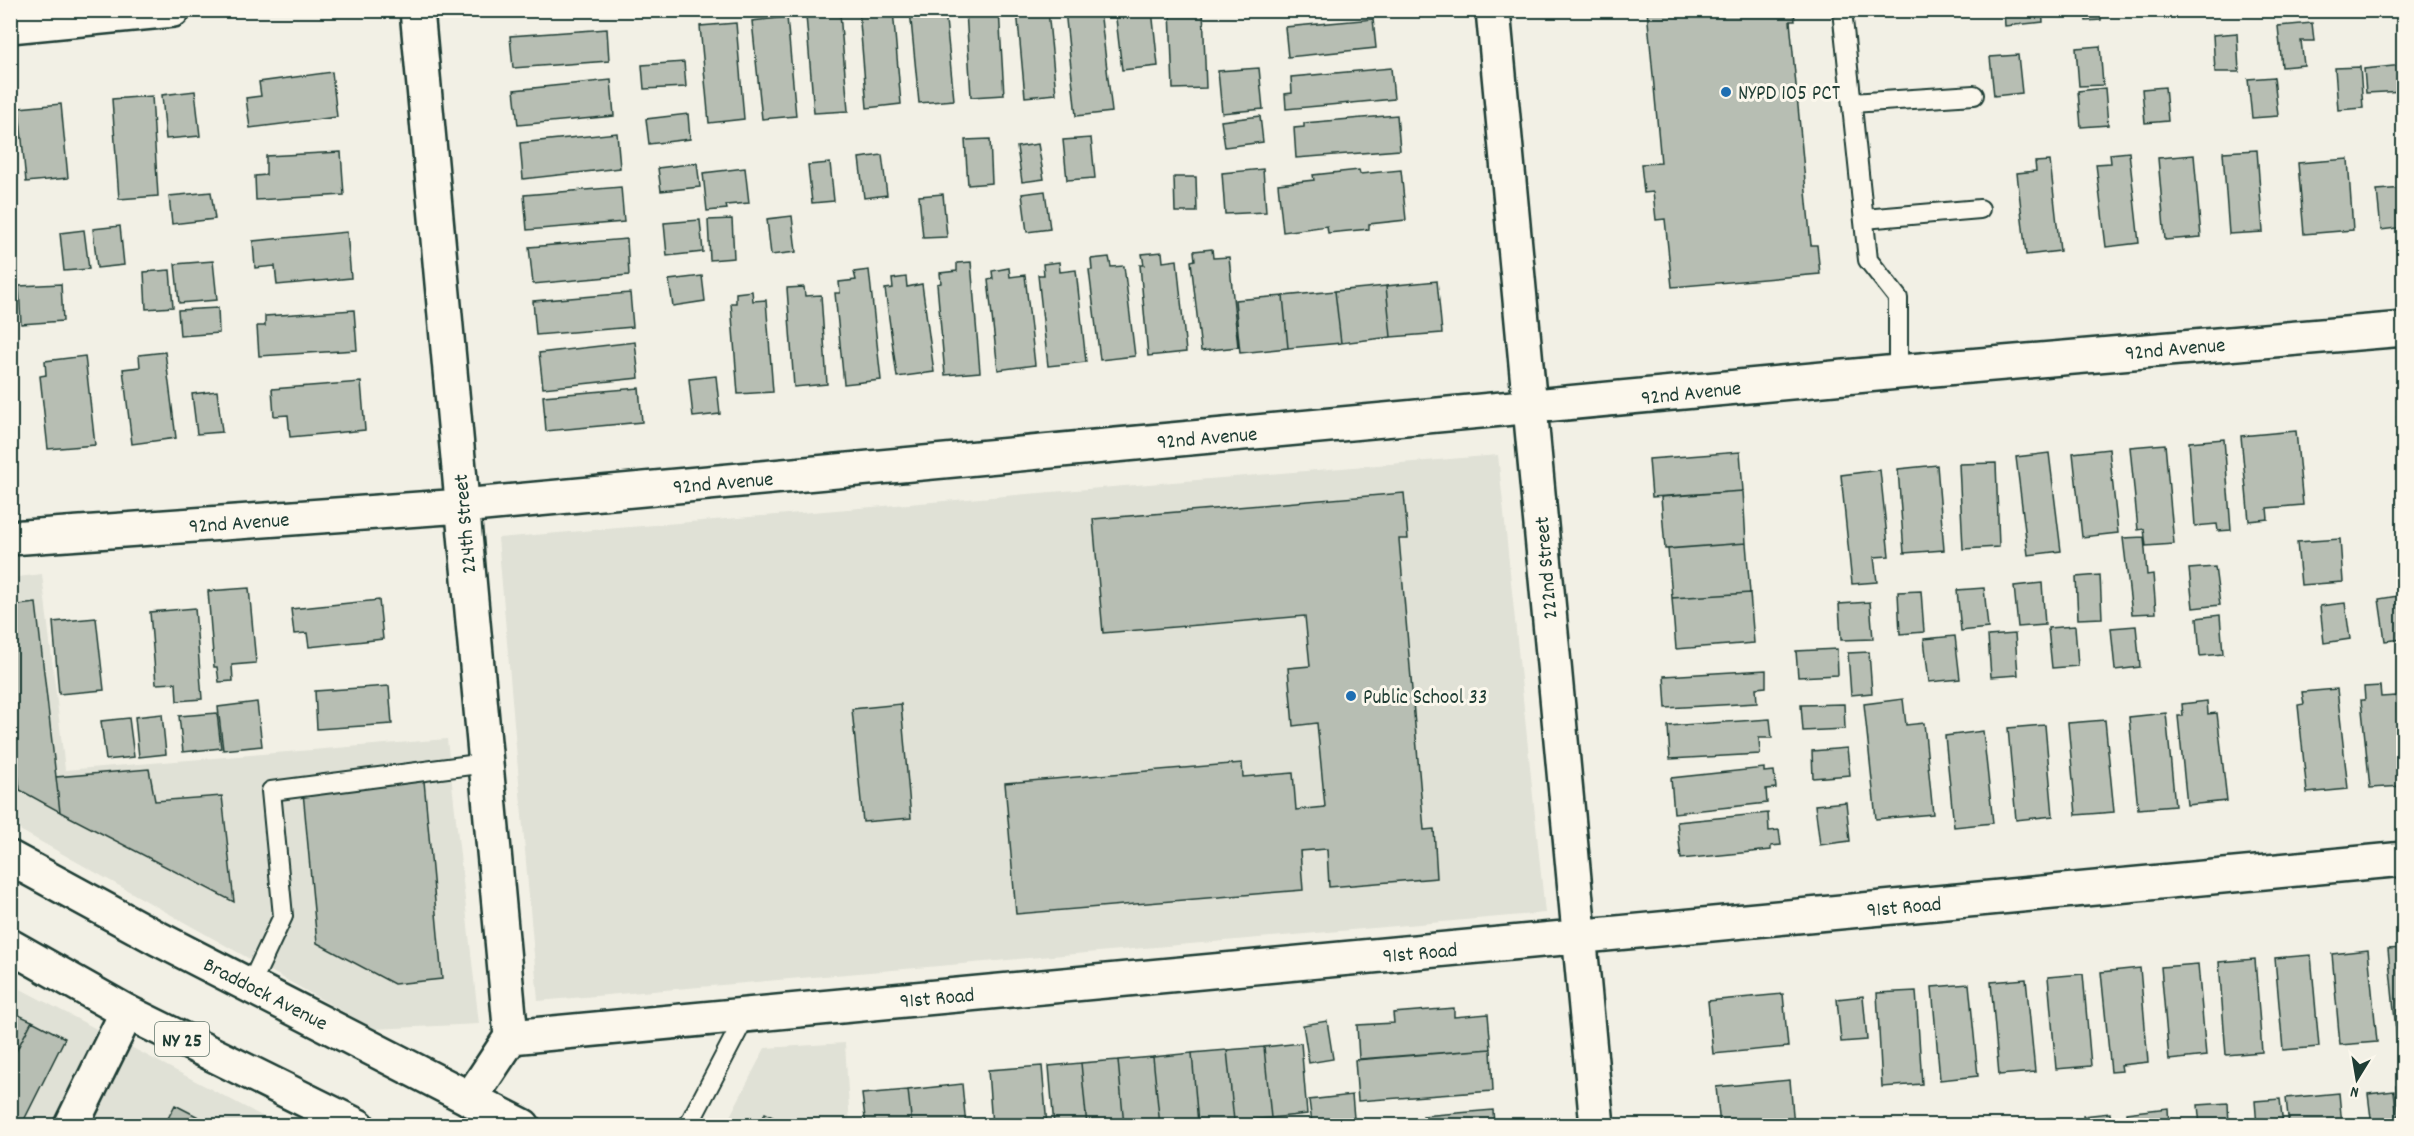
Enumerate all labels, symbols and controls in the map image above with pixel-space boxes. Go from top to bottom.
place label: NYPD 105 PCT [1738,80,1841,110]
marker: NYPD 105 PCT [1719,85,1733,99]
street label: 92nd Avenue [2124,332,2227,370]
street label: 92nd Avenue [1640,375,1743,415]
street label: 92nd Avenue [1156,421,1259,459]
street label: 92nd Avenue [672,466,775,504]
street label: 224th Street [448,472,486,575]
street label: 92nd Avenue [188,507,290,543]
street label: 222nd Street [1529,515,1567,620]
place label: Public School 33 [1363,684,1487,714]
marker: Public School 33 [1344,689,1358,703]
street label: 91st Road [1866,891,1943,927]
street label: 91st Road [1382,937,1459,973]
street label: Braddock Avenue [197,951,332,1040]
street label: 91st Road [899,982,976,1018]
road number: NY 25 [155,1022,209,1056]
north arrow [2327,1049,2387,1109]
text: N [2348,1079,2361,1103]

